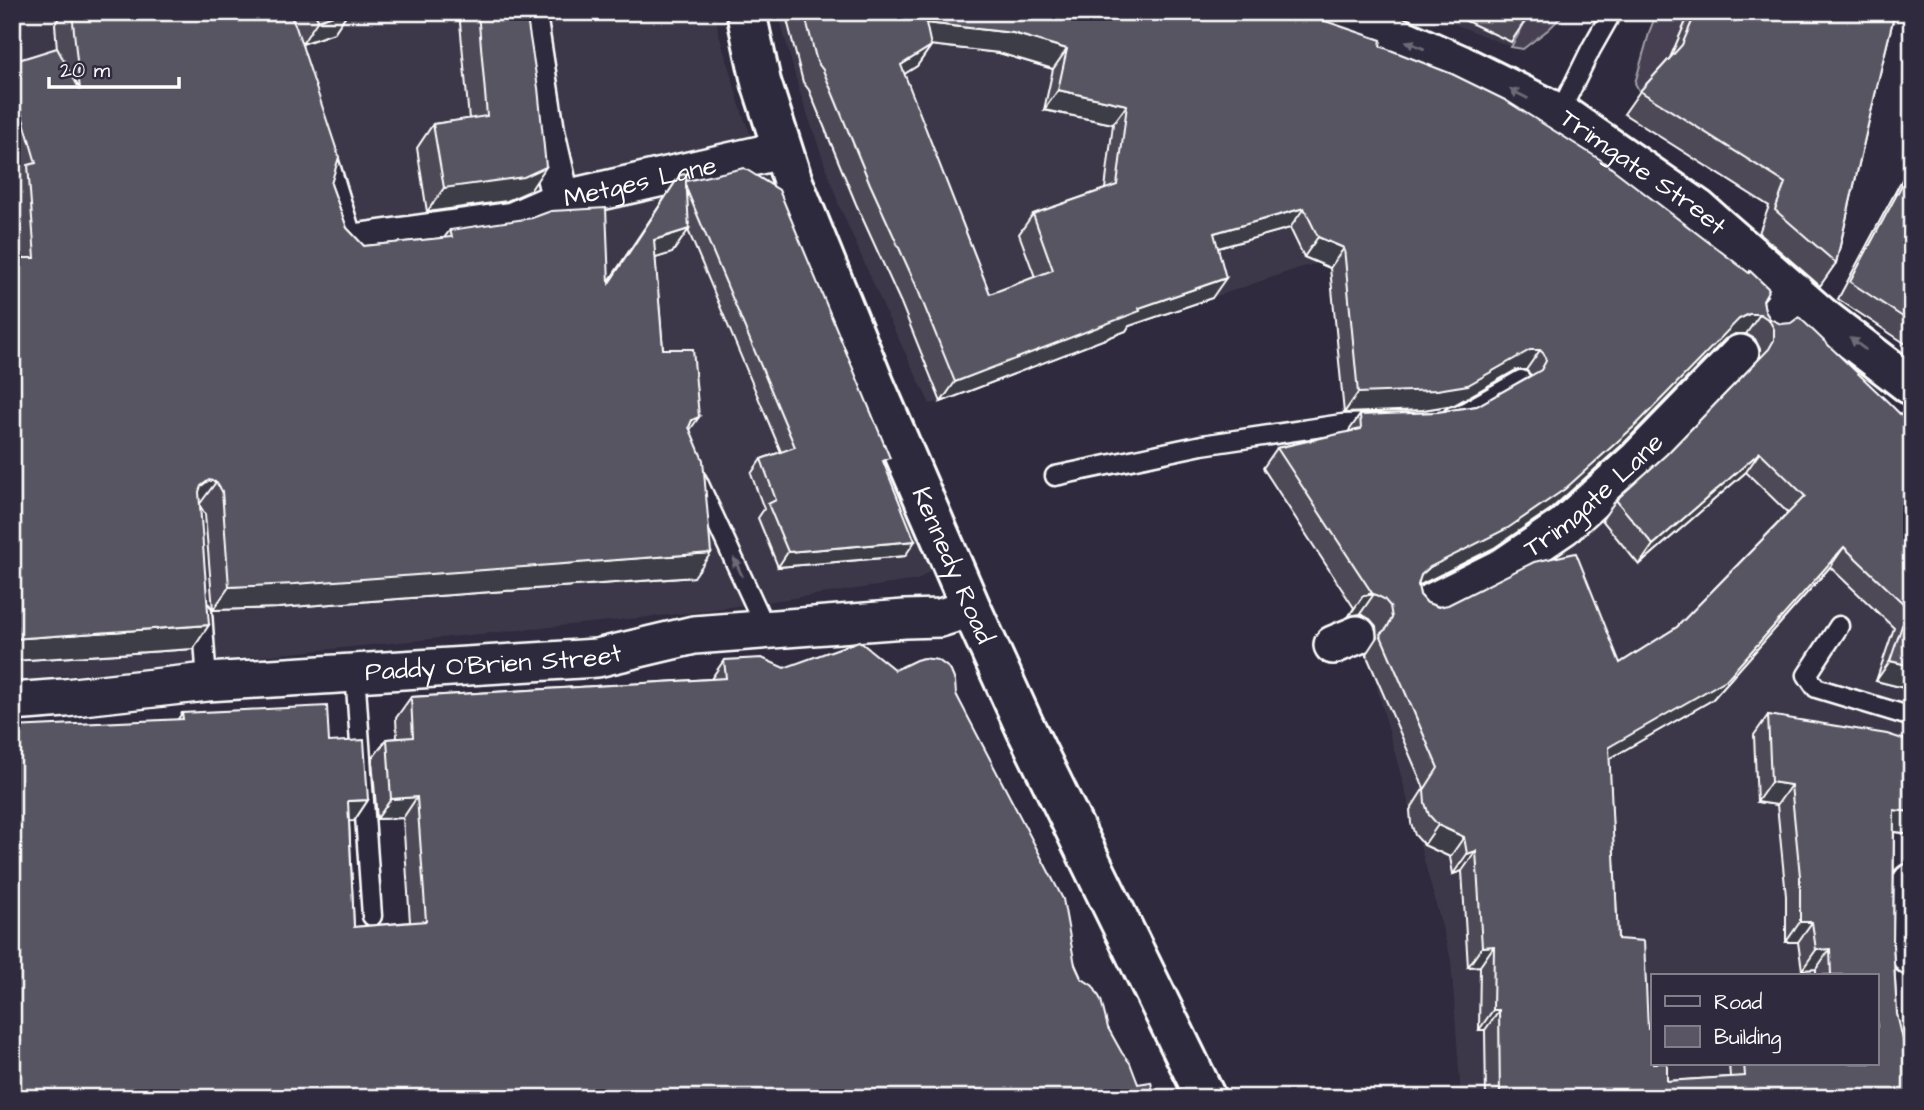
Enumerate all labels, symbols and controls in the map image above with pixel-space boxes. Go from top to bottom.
one-way arrow [1405,39,1425,51]
scale bar [49,46,178,90]
text: 20 m [60,56,111,85]
one-way arrow [1508,88,1528,100]
street label: Trimgate Street [1553,100,1734,244]
street label: Metges Lane [560,147,720,217]
one-way arrow [1849,338,1867,352]
street label: Trimgate Lane [1517,425,1672,566]
street label: Kennedy Road [903,481,1003,650]
one-way arrow [732,557,743,578]
street label: Paddy O'Brien Street [364,635,626,690]
legend [1651,974,1878,1064]
text: Road [1714,988,1762,1017]
text: Building [1714,1023,1782,1054]

